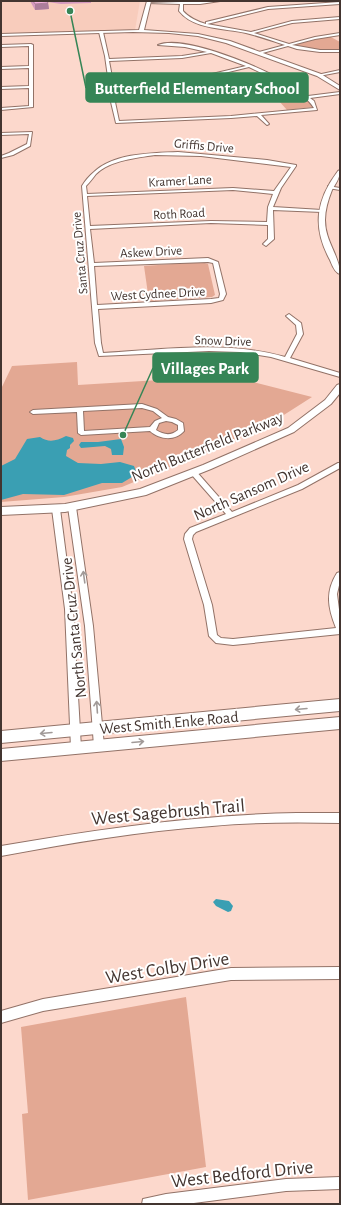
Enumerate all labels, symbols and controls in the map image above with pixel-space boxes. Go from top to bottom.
callout: Butterfield Elementary School [86,73,308,102]
text: Butterfield Elementary School [94,80,300,98]
street label: Griffis Drive [173,137,234,156]
street label: Kramer Lane [148,173,212,190]
street label: Roth Road [153,207,206,222]
street label: Santa Cruz Drive [70,211,91,295]
street label: Askew Drive [120,244,182,261]
street label: West Cydnee Drive [110,286,206,303]
street label: Snow Drive [194,334,252,349]
callout: Villages Park [153,353,258,382]
text: Villages Park [161,360,250,377]
street label: North Butterfield Parkway [129,409,286,486]
street label: North Sansom Drive [191,458,312,524]
street label: North Santa Cruz Drive [59,557,89,699]
one-way arrow [80,571,88,584]
one-way arrow [93,701,100,714]
one-way arrow [295,705,308,713]
street label: West Smith Enke Road [99,709,239,737]
one-way arrow [40,729,53,736]
one-way arrow [131,738,144,746]
street label: West Sagebrush Trail [91,796,246,829]
street label: West Colby Drive [104,949,230,988]
street label: West Bedford Drive [170,1158,314,1191]

